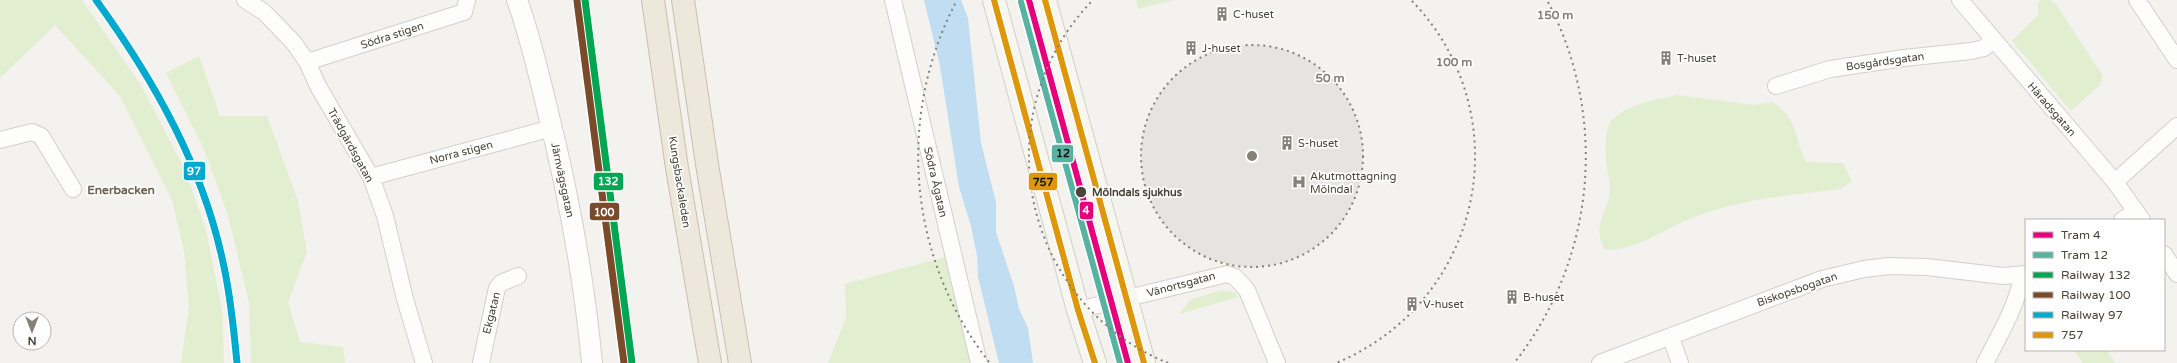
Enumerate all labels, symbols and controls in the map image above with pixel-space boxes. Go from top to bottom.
building icon: C-huset [1214,6,1230,22]
place label: C-huset [1233,8,1274,21]
text: 150 m [1537,8,1573,22]
street label: Södra stigen [359,19,425,52]
building icon: J-huset [1183,40,1199,56]
place label: J-huset [1202,42,1241,55]
building icon: T-huset [1658,50,1674,66]
street label: Bosgårdsgatan [1845,50,1925,73]
place label: T-huset [1677,52,1717,65]
text: 100 m [1436,55,1472,69]
text: 50 m [1315,71,1345,85]
street label: Häradsgatan [2025,80,2079,139]
street label: Trädgårdsgatan [325,106,376,185]
street label: Kungsbackaleden [666,135,693,229]
building icon: S-huset [1279,135,1295,151]
place label: S-huset [1298,137,1338,150]
street label: Norra stigen [428,138,494,167]
street label: Järnvägsgatan [548,141,577,219]
line badge: 12 [1051,144,1074,163]
street label: Södra Ågatan [921,145,951,219]
text: 12 [1056,147,1070,160]
centre of rings [1245,149,1259,163]
line badge: 97 [183,161,206,181]
text: 97 [187,165,201,178]
place label: Akutmottagning Mölndal [1310,170,1396,196]
line badge: 132 [593,172,624,191]
line badge: 757 [1028,172,1058,191]
hospital icon: Akutmottagning Mölndal [1291,174,1307,190]
text: 132 [598,175,618,188]
text: 757 [1033,176,1053,189]
district label: Enerbacken [87,183,155,197]
marker: Mölndals sjukhus [1074,185,1088,199]
place label: Mölndals sjukhus [1092,186,1183,200]
line badge: 4 [1079,201,1094,220]
line badge: 100 [589,202,620,221]
text: 4 [1083,204,1090,217]
text: 100 [594,206,614,219]
legend [2025,219,2165,351]
text: Tram 4 [2061,228,2101,242]
text: Tram 12 [2061,248,2108,262]
text: Railway 132 [2061,268,2131,282]
street label: Vänortsgatan [1145,269,1217,300]
street label: Biskopsbogatan [1755,270,1839,309]
text: Railway 100 [2061,288,2131,302]
building icon: B-huset [1504,289,1520,305]
street label: Ekgatan [480,291,503,336]
place label: B-huset [1523,291,1564,304]
building icon: V-huset [1404,296,1420,312]
place label: V-huset [1423,298,1464,311]
text: Railway 97 [2061,308,2123,322]
north arrow [12,311,52,351]
text: 757 [2061,328,2084,342]
text: N [28,334,36,347]

